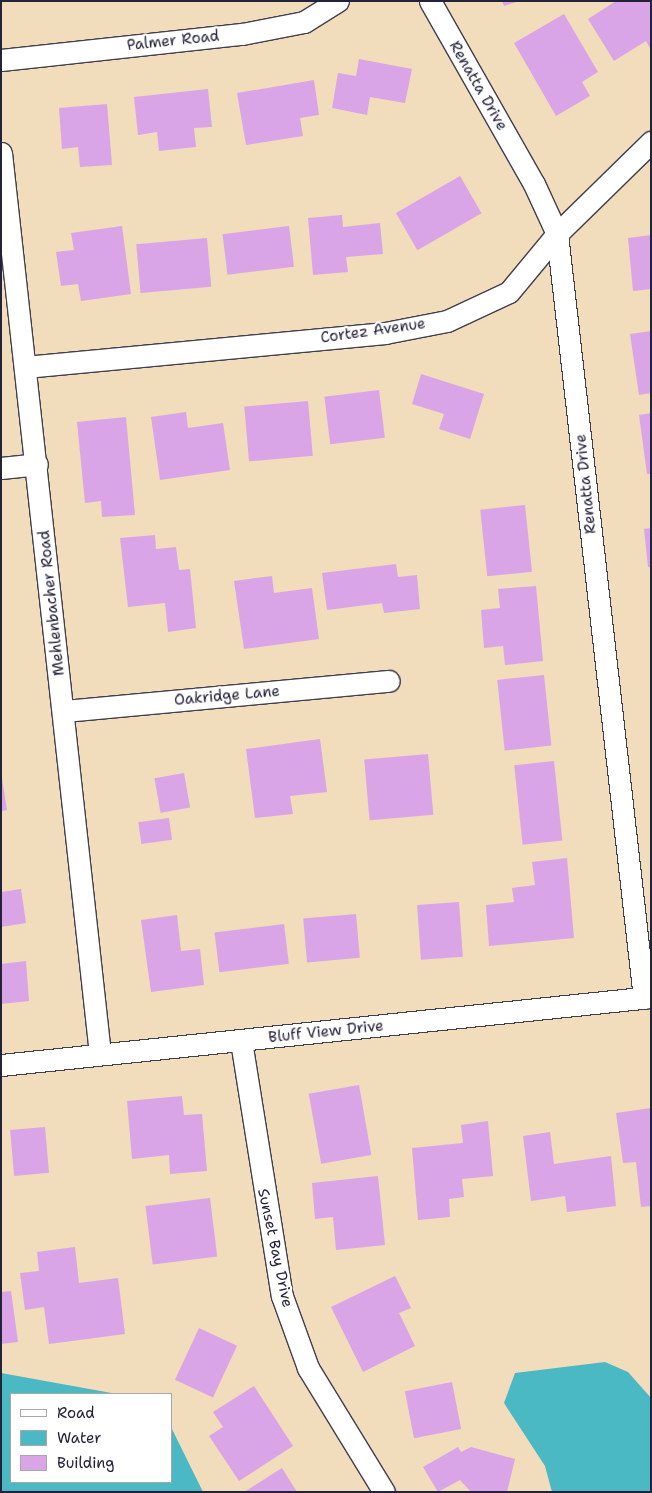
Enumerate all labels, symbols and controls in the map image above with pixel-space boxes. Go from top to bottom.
street label: Palmer Road [126,27,220,55]
street label: Renatta Drive [445,38,511,134]
street label: Cortez Avenue [319,315,427,347]
street label: Renatta Drive [572,433,600,535]
street label: Mehlenbacher Road [35,529,69,677]
street label: Oakridge Lane [173,682,281,710]
street label: Bluff View Drive [267,1017,385,1047]
street label: Sunset Bay Drive [254,1187,296,1309]
legend [10,1393,172,1483]
text: Road [57,1403,95,1423]
text: Water [57,1428,101,1448]
text: Building [57,1453,114,1473]

